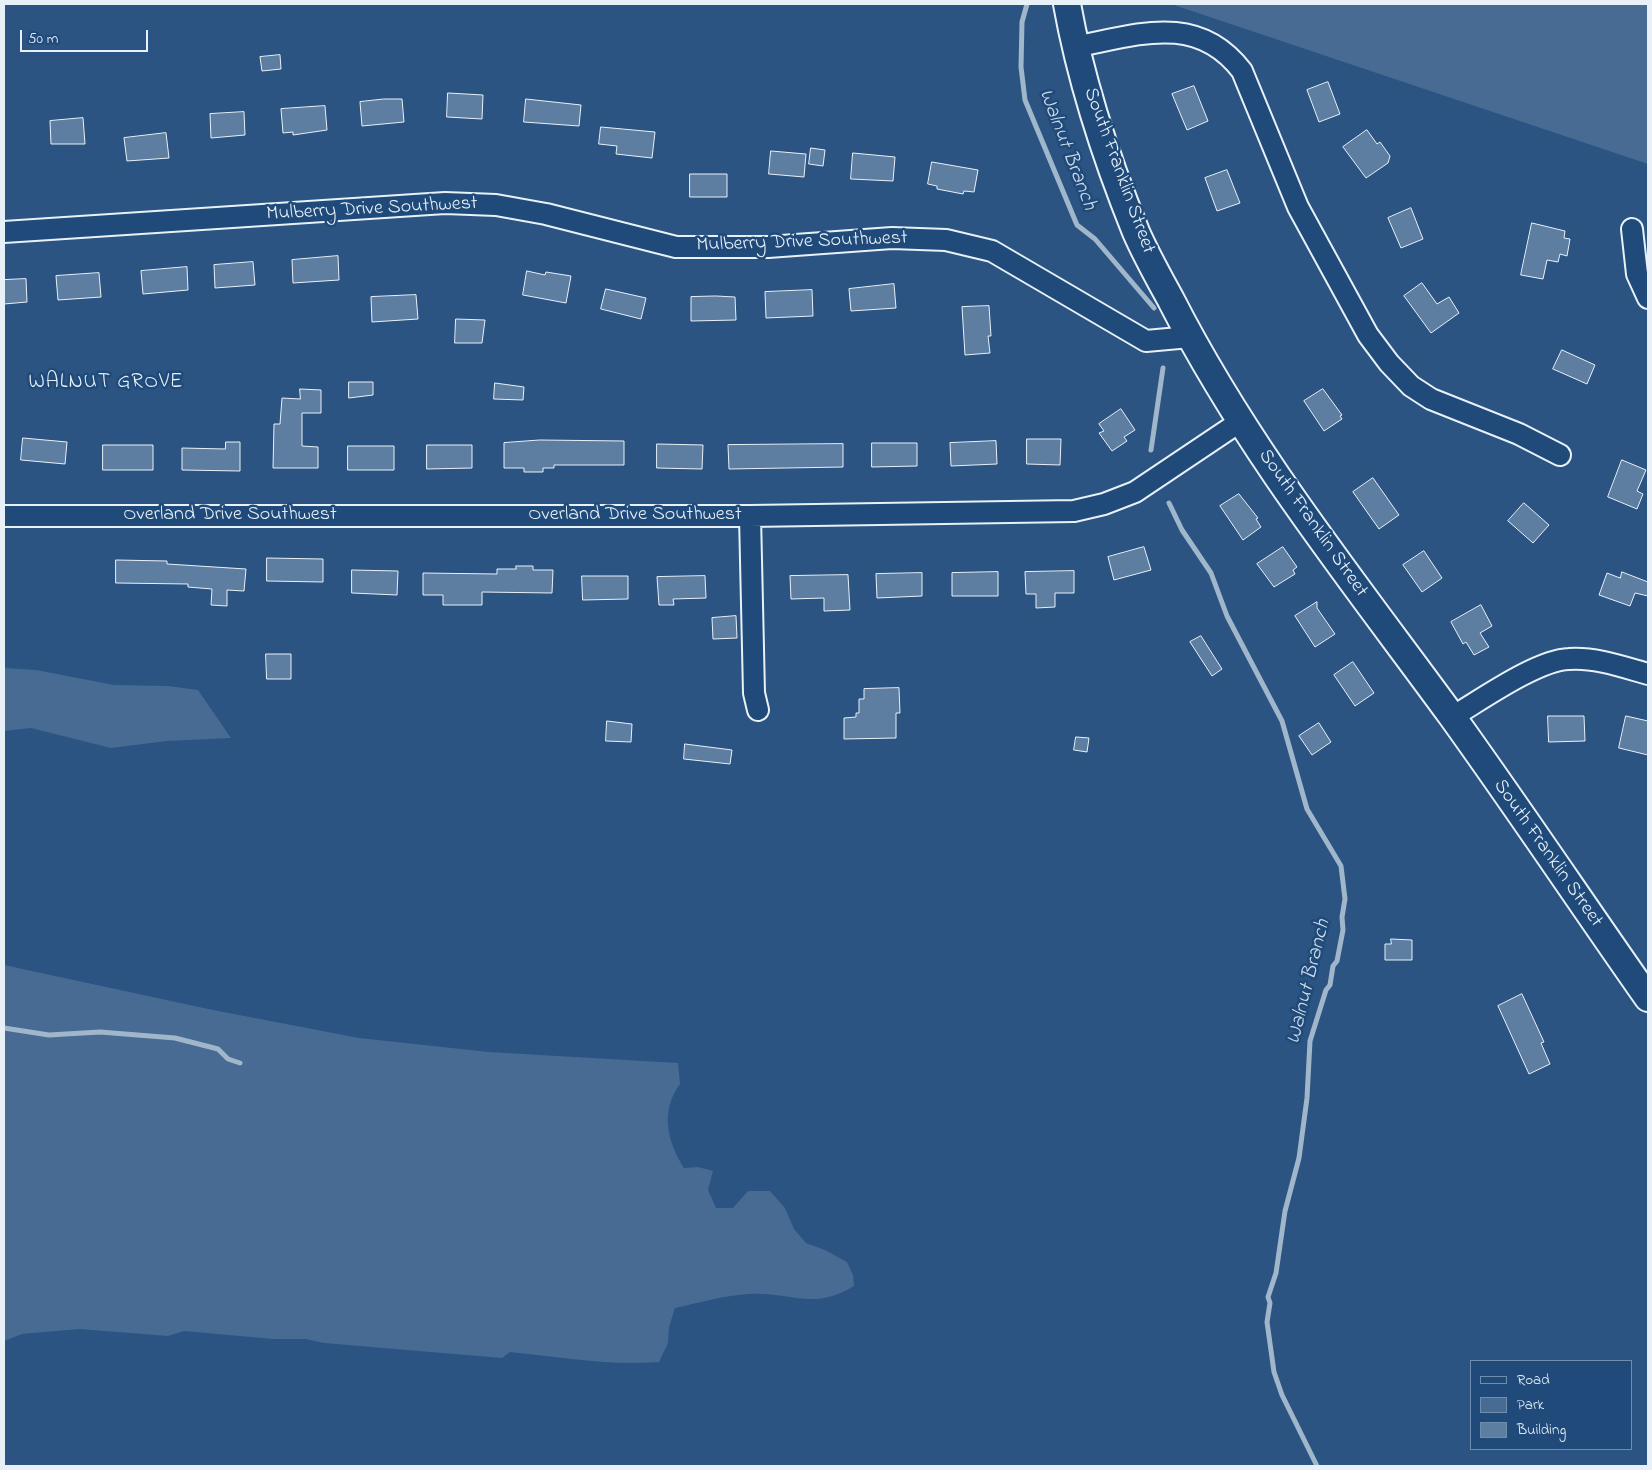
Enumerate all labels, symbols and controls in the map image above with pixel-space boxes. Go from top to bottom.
scale bar [22,20,150,52]
text: 50 m [28,28,58,50]
street label: South Franklin Street [1077,85,1159,257]
water label: Walnut Branch [1031,86,1101,214]
street label: Mulberry Drive Southwest [266,192,478,228]
street label: Mulberry Drive Southwest [696,227,908,259]
district label: WALNUT GROVE [27,371,185,397]
street label: South Franklin Street [1252,445,1372,603]
street label: Overland Drive Southwest [123,504,337,528]
street label: Overland Drive Southwest [528,504,742,528]
street label: South Franklin Street [1487,775,1607,933]
water label: Walnut Branch [1282,917,1338,1047]
legend [1470,1360,1632,1450]
text: Road [1517,1369,1550,1391]
text: Park [1517,1394,1544,1416]
text: Building [1517,1419,1566,1441]

